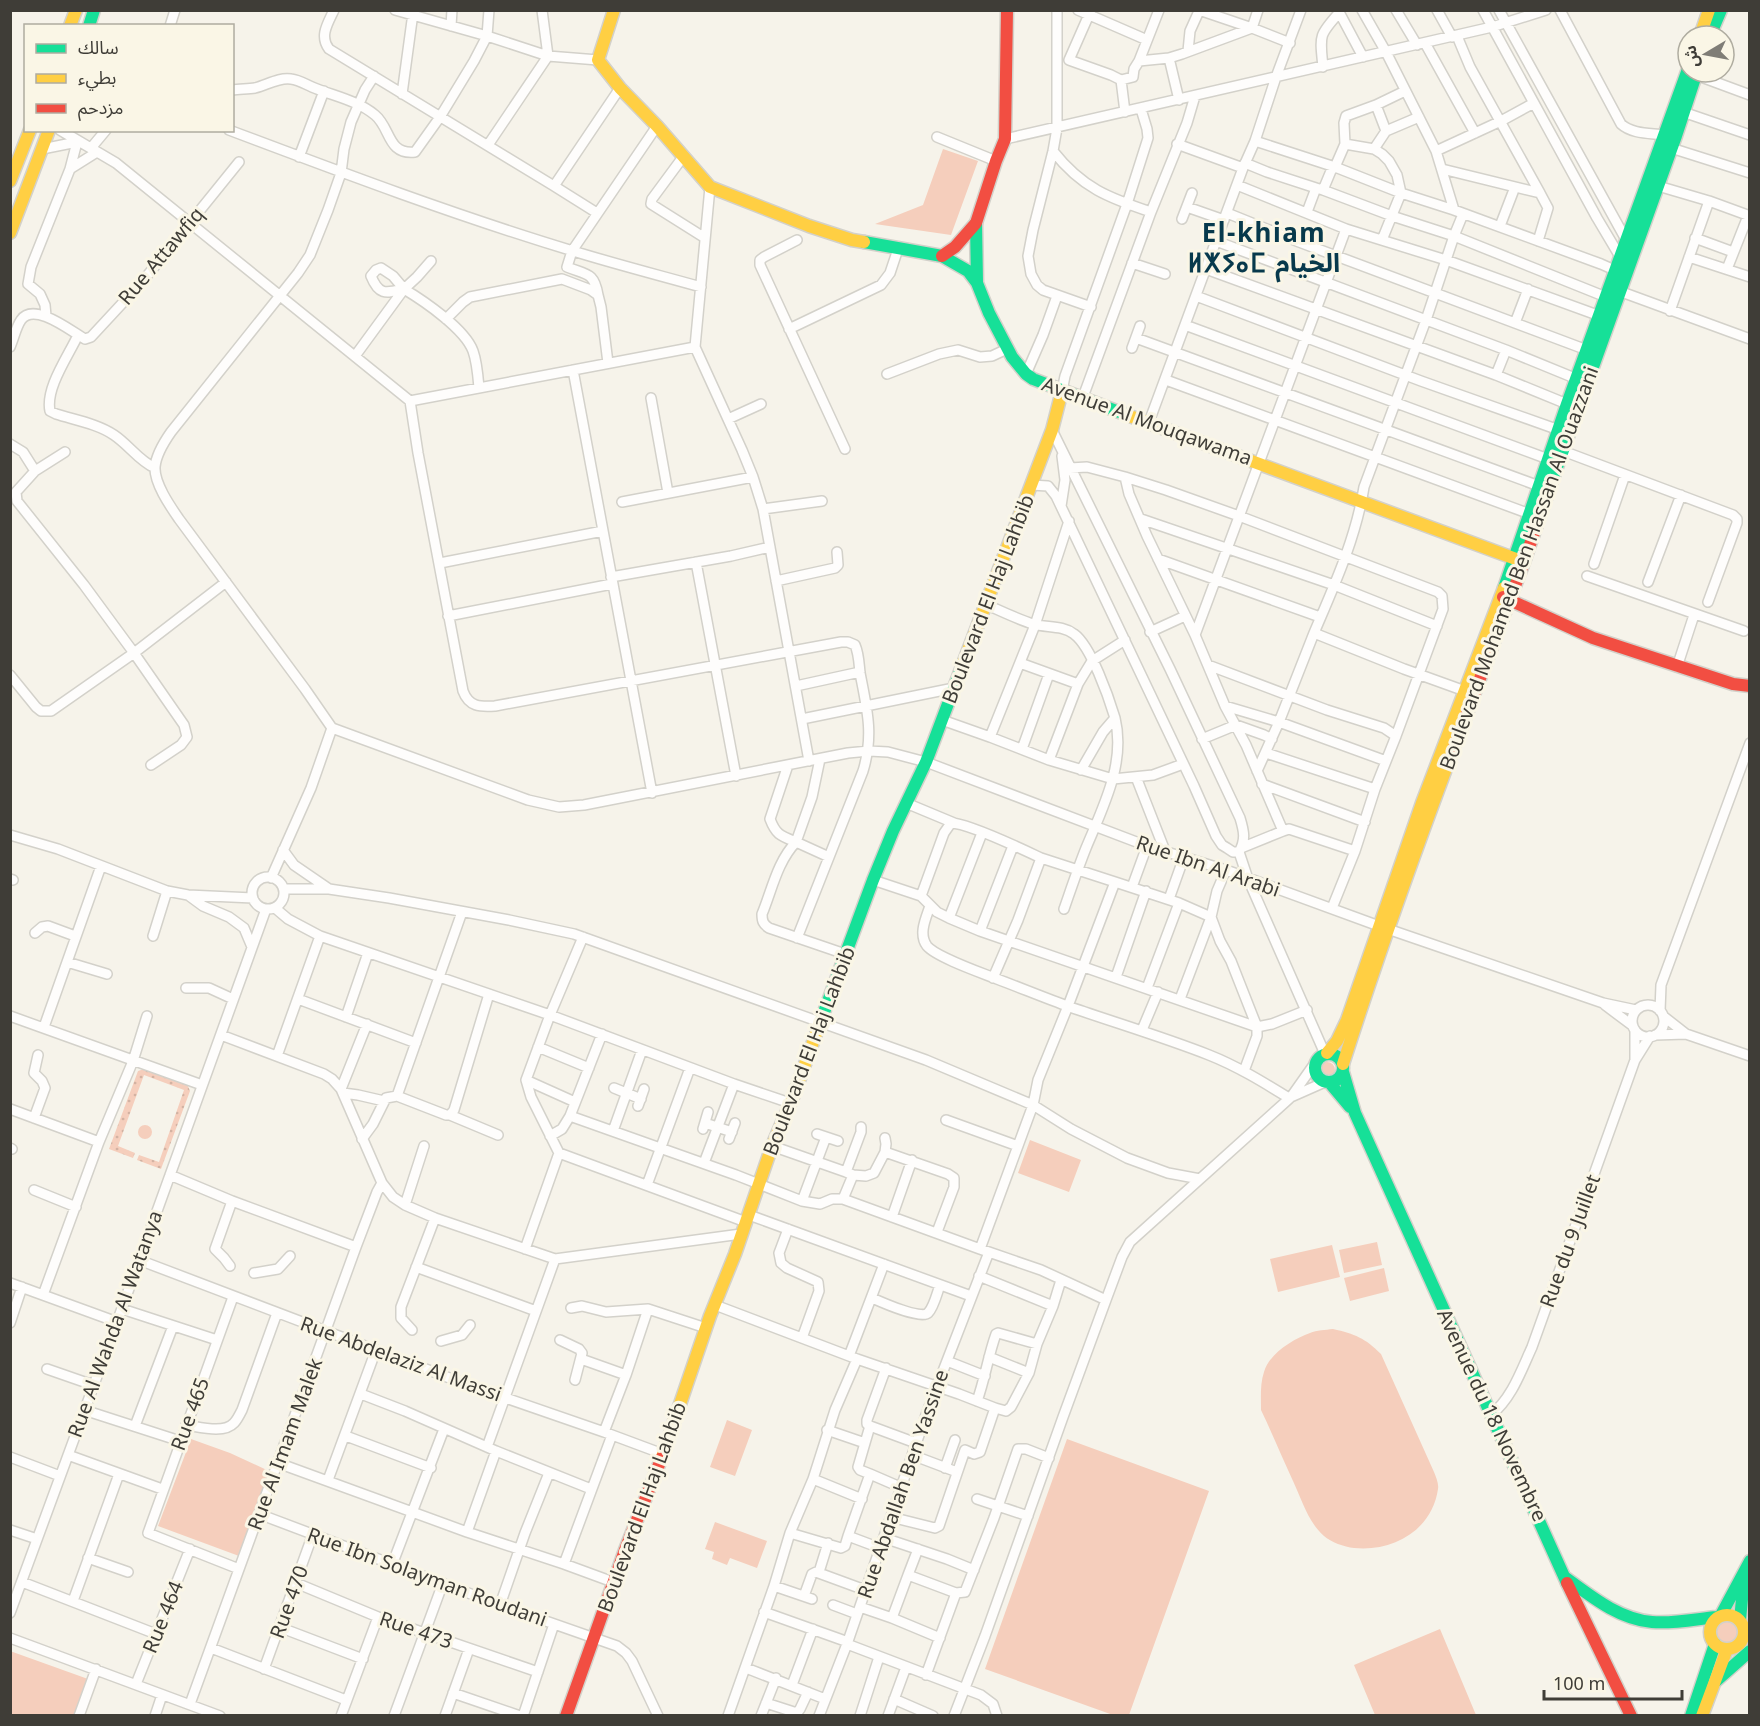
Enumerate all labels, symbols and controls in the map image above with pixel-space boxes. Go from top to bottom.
legend [24,24,234,132]
north arrow [1676,24,1736,84]
text: سالك [78,35,119,59]
text: ش [1678,44,1704,69]
text: بطيء [78,65,116,91]
text: مزدحم [78,95,123,121]
street label: Rue Attawfiq [112,201,209,310]
district label: El-khiam ⵍⵅⵢⴰⵎ الخيام [1188,214,1340,283]
street label: Boulevard Mohamed Ben Hassan Al Ouazzani [1433,362,1604,773]
street label: Avenue Al Mouqawama [1038,370,1256,471]
street label: Boulevard El Haj Lahbib [935,490,1040,707]
street label: Rue Ibn Al Arabi [1133,828,1284,903]
street label: Boulevard El Haj Lahbib [756,942,861,1159]
street label: Rue du 9 Juillet [1533,1171,1606,1311]
street label: Rue Al Wahda Al Watanya [61,1207,168,1441]
street label: Avenue du 18 Novembre [1431,1304,1554,1526]
street label: Rue Abdelaziz Al Massi [297,1310,506,1408]
street label: Rue Al Imam Malek [241,1354,328,1534]
street label: Rue Abdallah Ben Yassine [851,1366,954,1602]
street label: Rue 465 [164,1374,215,1454]
street label: Boulevard El Haj Lahbib [591,1398,692,1616]
street label: Rue Ibn Solayman Roudani [304,1521,551,1632]
street label: Rue 470 [263,1562,314,1642]
street label: Rue 464 [136,1576,189,1657]
street label: Rue 473 [376,1604,456,1655]
scale bar [1544,1663,1682,1701]
text: 100 m [1553,1671,1605,1695]

